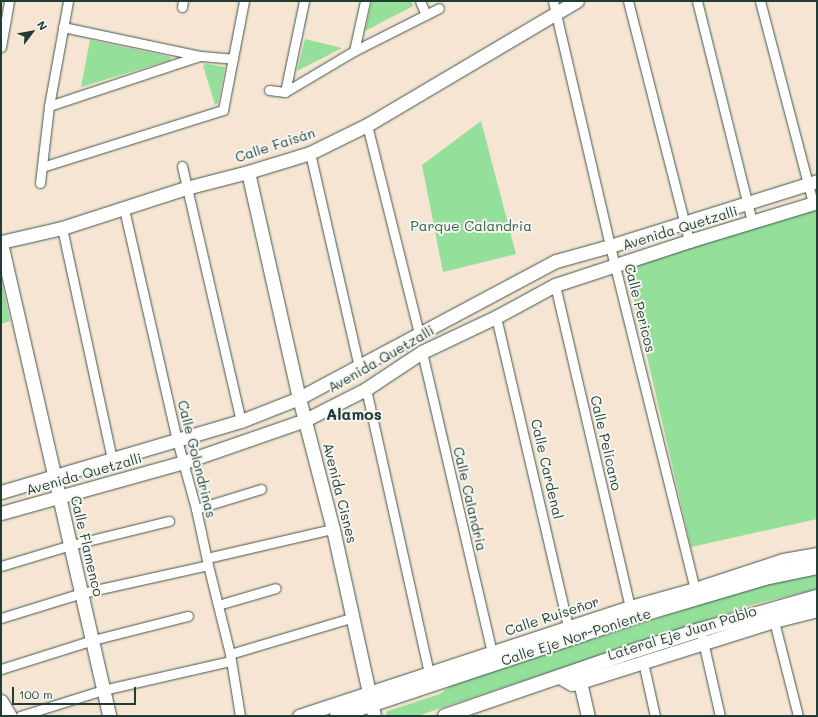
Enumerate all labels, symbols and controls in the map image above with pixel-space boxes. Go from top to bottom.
north arrow [12,12,52,52]
text: N [34,18,51,33]
street label: Calle Faisán [233,124,317,166]
street label: Avenida Quetzalli [620,202,740,254]
park label: Parque Calandria [410,218,532,234]
street label: Calle Pericos [621,262,659,354]
street label: Avenida Quetzalli [325,322,437,396]
street label: Calle Pelícano [587,394,625,492]
street label: Calle Golondrinas [174,398,220,520]
district label: Alamos [326,404,382,424]
street label: Calle Cardenal [527,417,567,521]
street label: Avenida Cisnes [319,441,361,545]
street label: Calle Calandria [450,445,490,553]
street label: Avenida Quetzalli [24,449,144,499]
street label: Calle Flamenco [67,494,107,598]
street label: Calle Ruiseñor [503,593,601,639]
street label: Lateral Eje Juan Pablo [606,602,758,664]
street label: Calle Eje Nor-Poniente [499,605,653,669]
scale bar [14,679,138,705]
text: 100 m [19,686,53,702]

